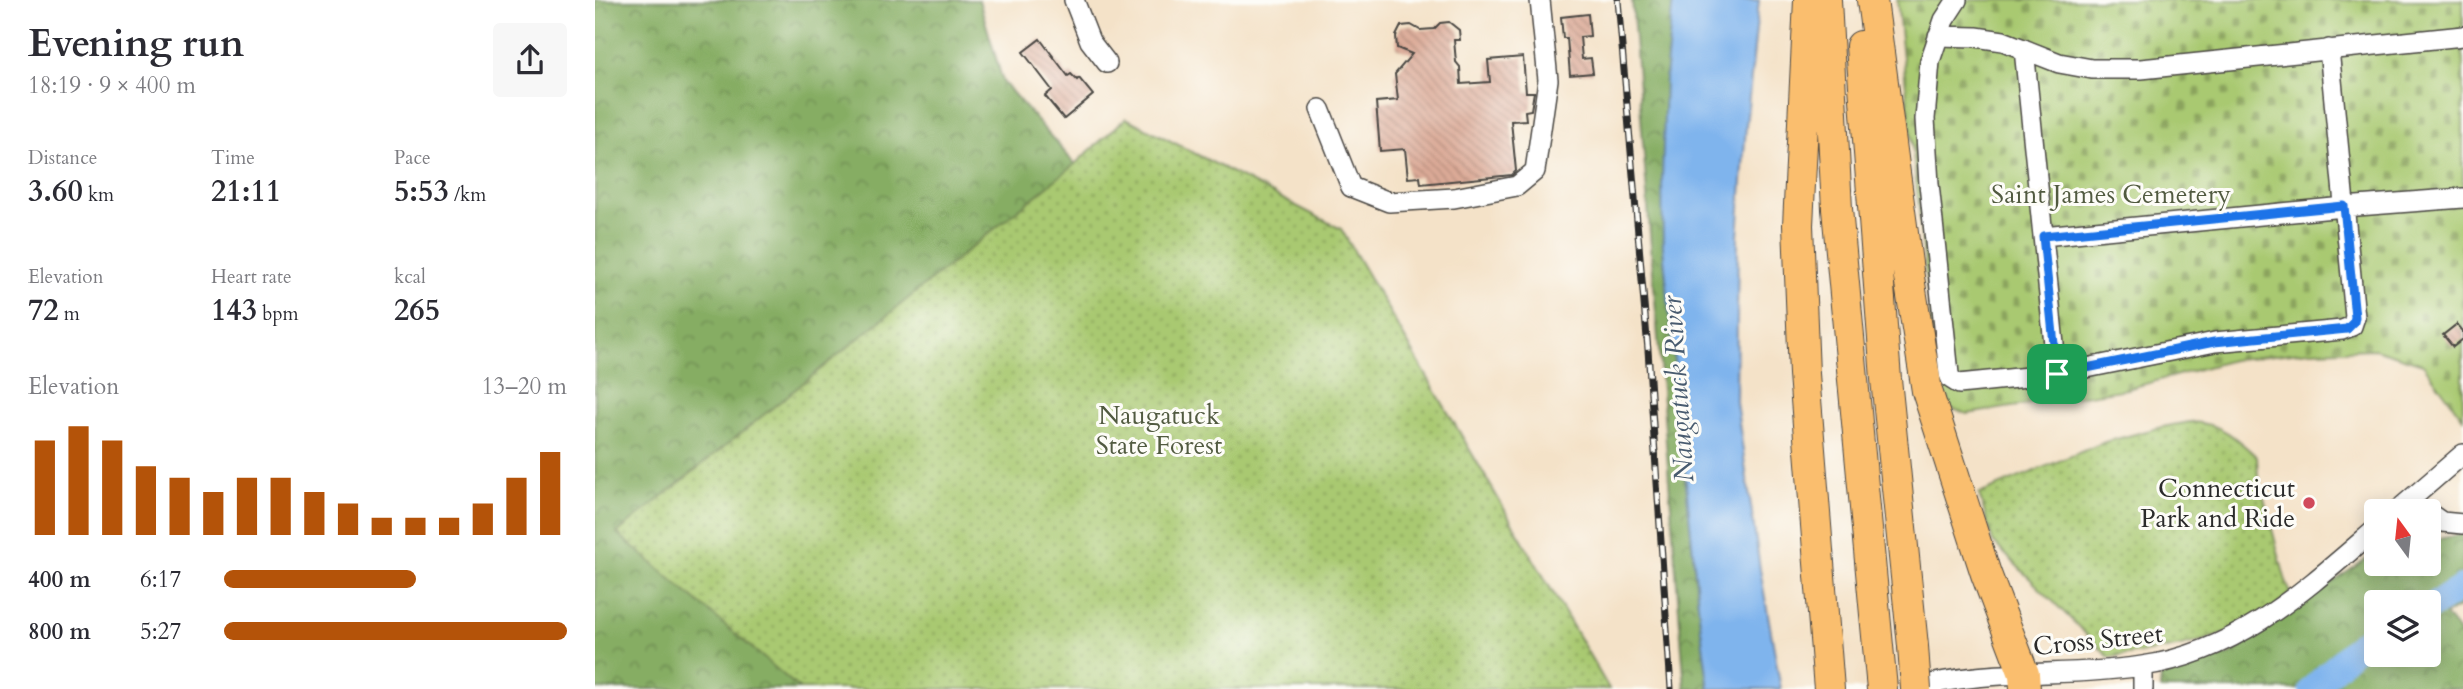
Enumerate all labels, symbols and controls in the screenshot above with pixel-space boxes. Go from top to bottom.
text: Evening run [28,18,244,70]
button: share [493,23,567,97]
text: 18:19 · 9 × 400 m [28,70,196,101]
text: Distance [28,145,97,171]
text: Time [211,145,255,171]
text: Pace [394,145,431,171]
text: 3.60 [28,171,83,212]
text: 21:11 [211,171,281,212]
text: 5:53 [394,171,449,212]
park label: Saint James Cemetery [1991,177,2231,212]
text: km [83,182,114,208]
text: /km [449,182,486,208]
text: Elevation [28,264,103,290]
text: Heart rate [211,264,292,290]
text: kcal [394,264,426,290]
text: 72 [28,290,59,331]
text: 143 [211,290,257,331]
text: 265 [394,290,440,331]
water label: Naugatuck River [1652,294,1703,483]
text: m [59,301,80,327]
text: bpm [257,301,299,327]
pin [2027,344,2087,404]
icon: arrive [2038,355,2076,393]
text: Elevation [28,371,119,402]
text: 13–20 m [482,371,567,402]
park label: Naugatuck State Forest [1096,398,1222,463]
place label: Connecticut Park and Ride [2140,471,2295,536]
marker: Connecticut Park and Ride [2301,495,2317,511]
north arrow [2364,499,2441,576]
map controls [2364,499,2441,667]
text: 400 m [28,564,91,595]
text: 6:17 [140,564,181,595]
button: layers [2364,590,2441,667]
text: 800 m [28,616,91,647]
text: 5:27 [140,616,181,647]
street label: Cross Street [2031,616,2165,664]

